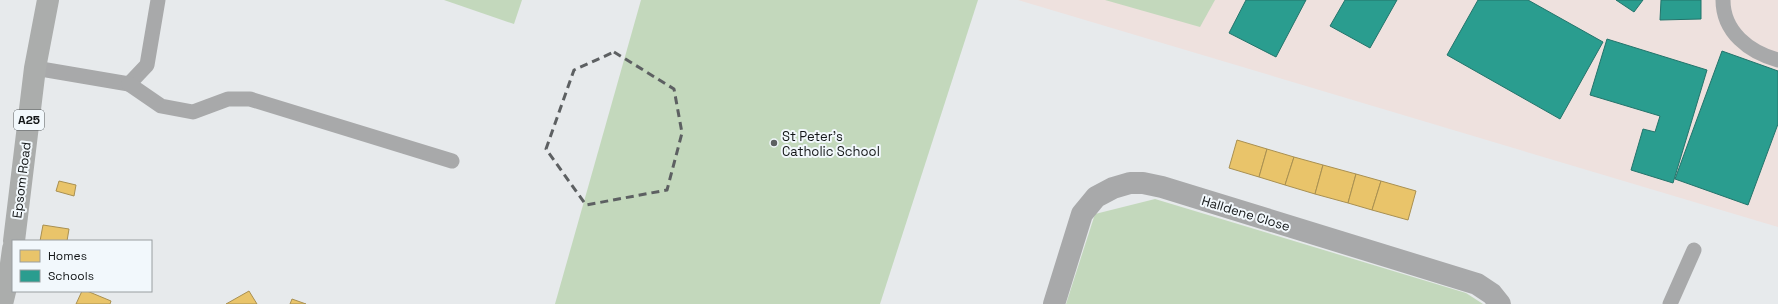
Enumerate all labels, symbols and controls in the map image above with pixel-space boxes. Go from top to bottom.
road number: A25 [14,110,44,130]
place label: St Peter's Catholic School [782,128,880,160]
marker: St Peter's Catholic School [769,138,779,148]
street label: Epsom Road [8,141,35,219]
street label: Halldene Close [1200,192,1292,235]
legend [12,240,152,292]
text: Homes [48,248,87,264]
text: Schools [48,268,94,284]

